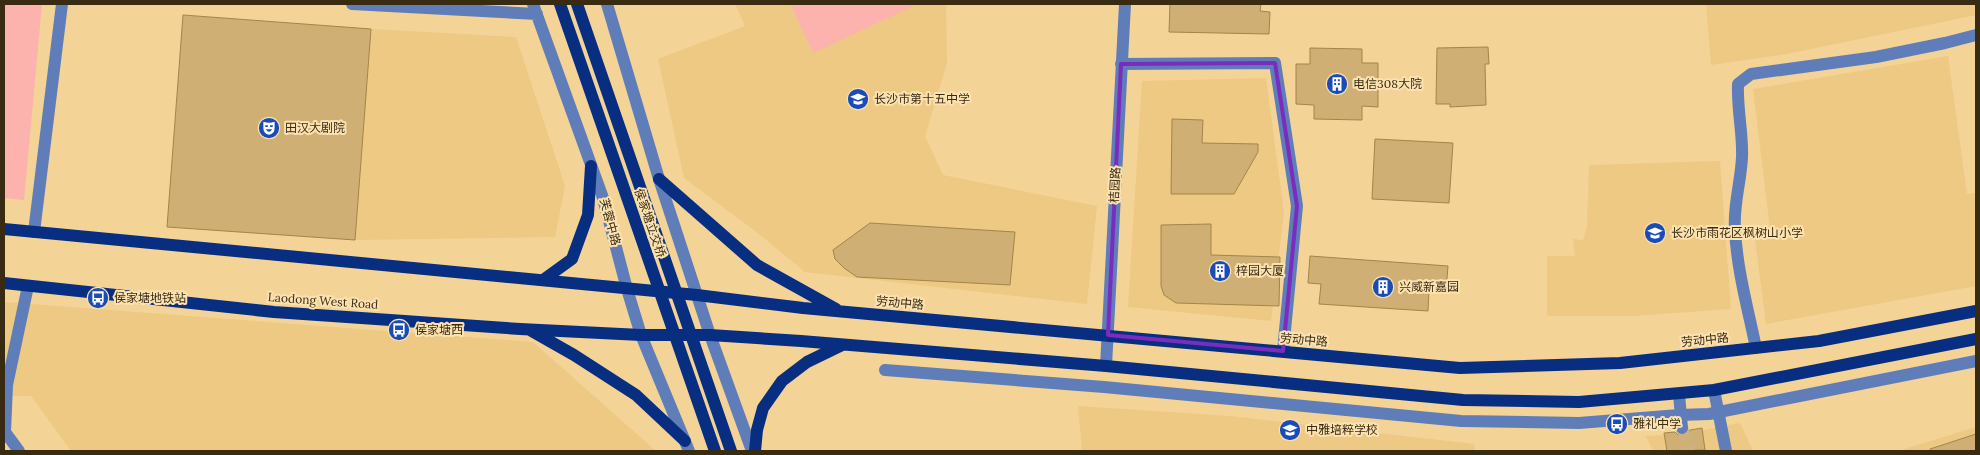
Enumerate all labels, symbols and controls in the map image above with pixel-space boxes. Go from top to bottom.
building icon: 电信308大院 [1325,72,1349,96]
place label: 电信308大院 [1353,76,1422,91]
school or university icon: 长沙市第十五中学 [846,87,870,111]
place label: 长沙市第十五中学 [874,91,970,106]
theatre icon: 田汉大剧院 [257,116,281,140]
place label: 田汉大剧院 [285,120,345,135]
street label: 桔园路 [1106,167,1123,203]
street label: 侯家塘立交桥 [632,186,669,259]
street label: 芙蓉中路 [597,197,624,247]
school or university icon: 长沙市雨花区枫树山小学 [1643,221,1667,245]
place label: 长沙市雨花区枫树山小学 [1671,225,1803,240]
building icon: 梓园大厦 [1208,259,1232,283]
place label: 梓园大厦 [1236,263,1284,278]
building icon: 兴威新嘉园 [1371,275,1395,299]
place label: 兴威新嘉园 [1399,279,1459,294]
bus stop icon: 侯家塘地铁站 [86,286,110,310]
street label: Laodong West Road [267,289,379,312]
place label: 侯家塘地铁站 [114,290,186,305]
street label: 劳动中路 [875,293,925,312]
bus stop icon: 侯家塘西 [387,318,411,342]
place label: 侯家塘西 [415,322,463,337]
street label: 劳动中路 [1279,330,1329,349]
street label: 劳动中路 [1680,330,1730,349]
bus stop icon: 雅礼中学 [1605,412,1629,436]
place label: 雅礼中学 [1633,416,1681,431]
school or university icon: 中雅培粹学校 [1278,418,1302,442]
place label: 中雅培粹学校 [1306,422,1378,437]

